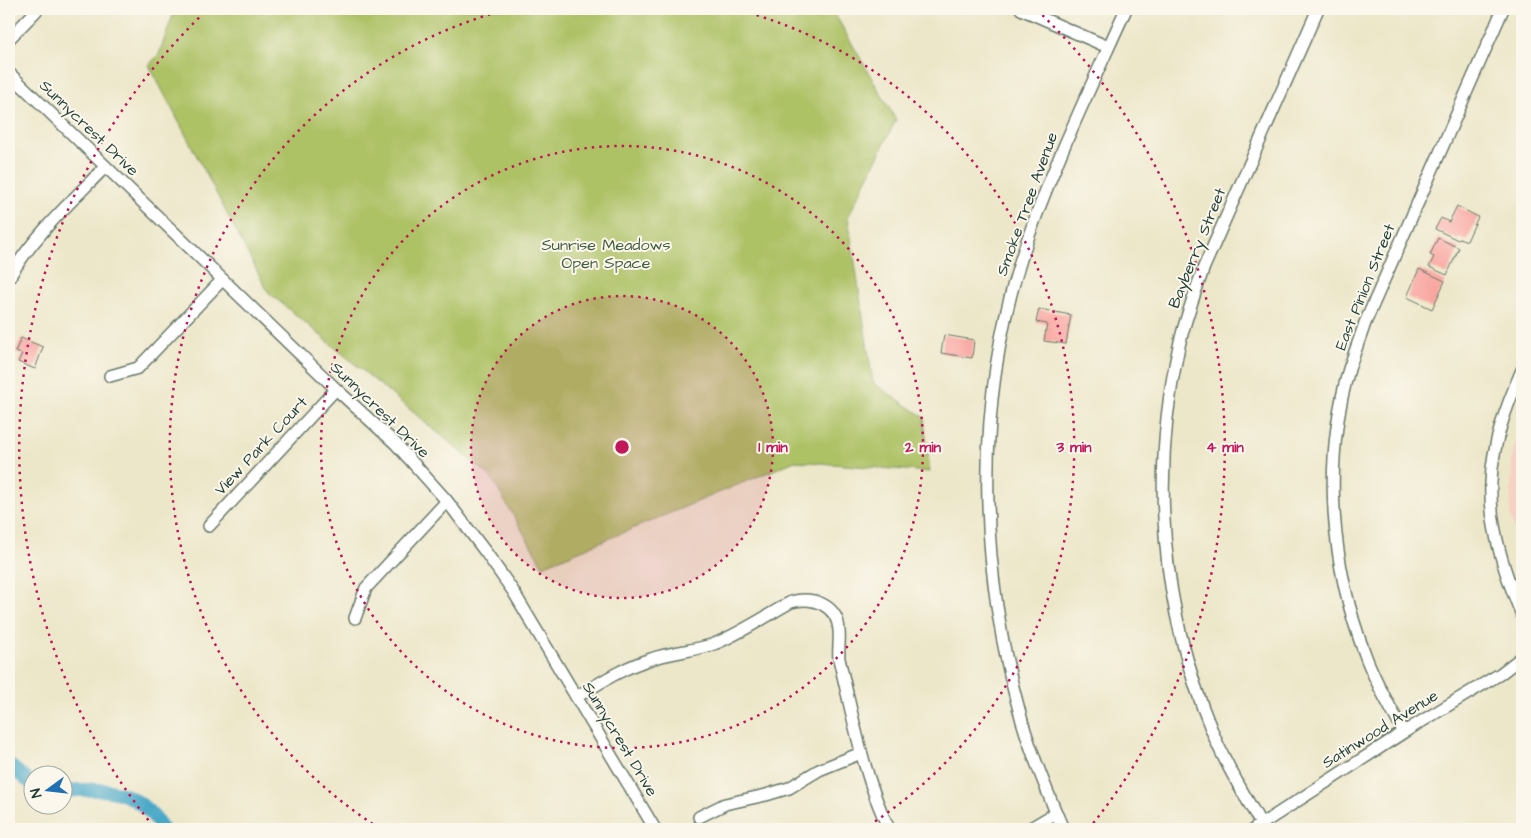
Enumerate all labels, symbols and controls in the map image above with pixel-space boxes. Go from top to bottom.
street label: Sunnycrest Drive [34,75,144,182]
street label: Smoke Tree Avenue [991,129,1063,279]
street label: Bayberry Street [1163,184,1232,312]
street label: East Pinion Street [1330,220,1401,353]
park label: Sunrise Meadows Open Space [542,234,670,274]
street label: Sunnycrest Drive [325,357,435,464]
street label: View Park Court [209,391,313,500]
text: 1 min [758,437,788,458]
text: 2 min [904,437,942,458]
text: 3 min [1055,437,1092,458]
text: 4 min [1206,437,1244,458]
centre of rings [613,438,631,456]
street label: Sunnycrest Drive [576,677,663,801]
street label: Satinwood Avenue [1318,684,1442,774]
north arrow [22,766,72,816]
text: N [26,786,47,800]

